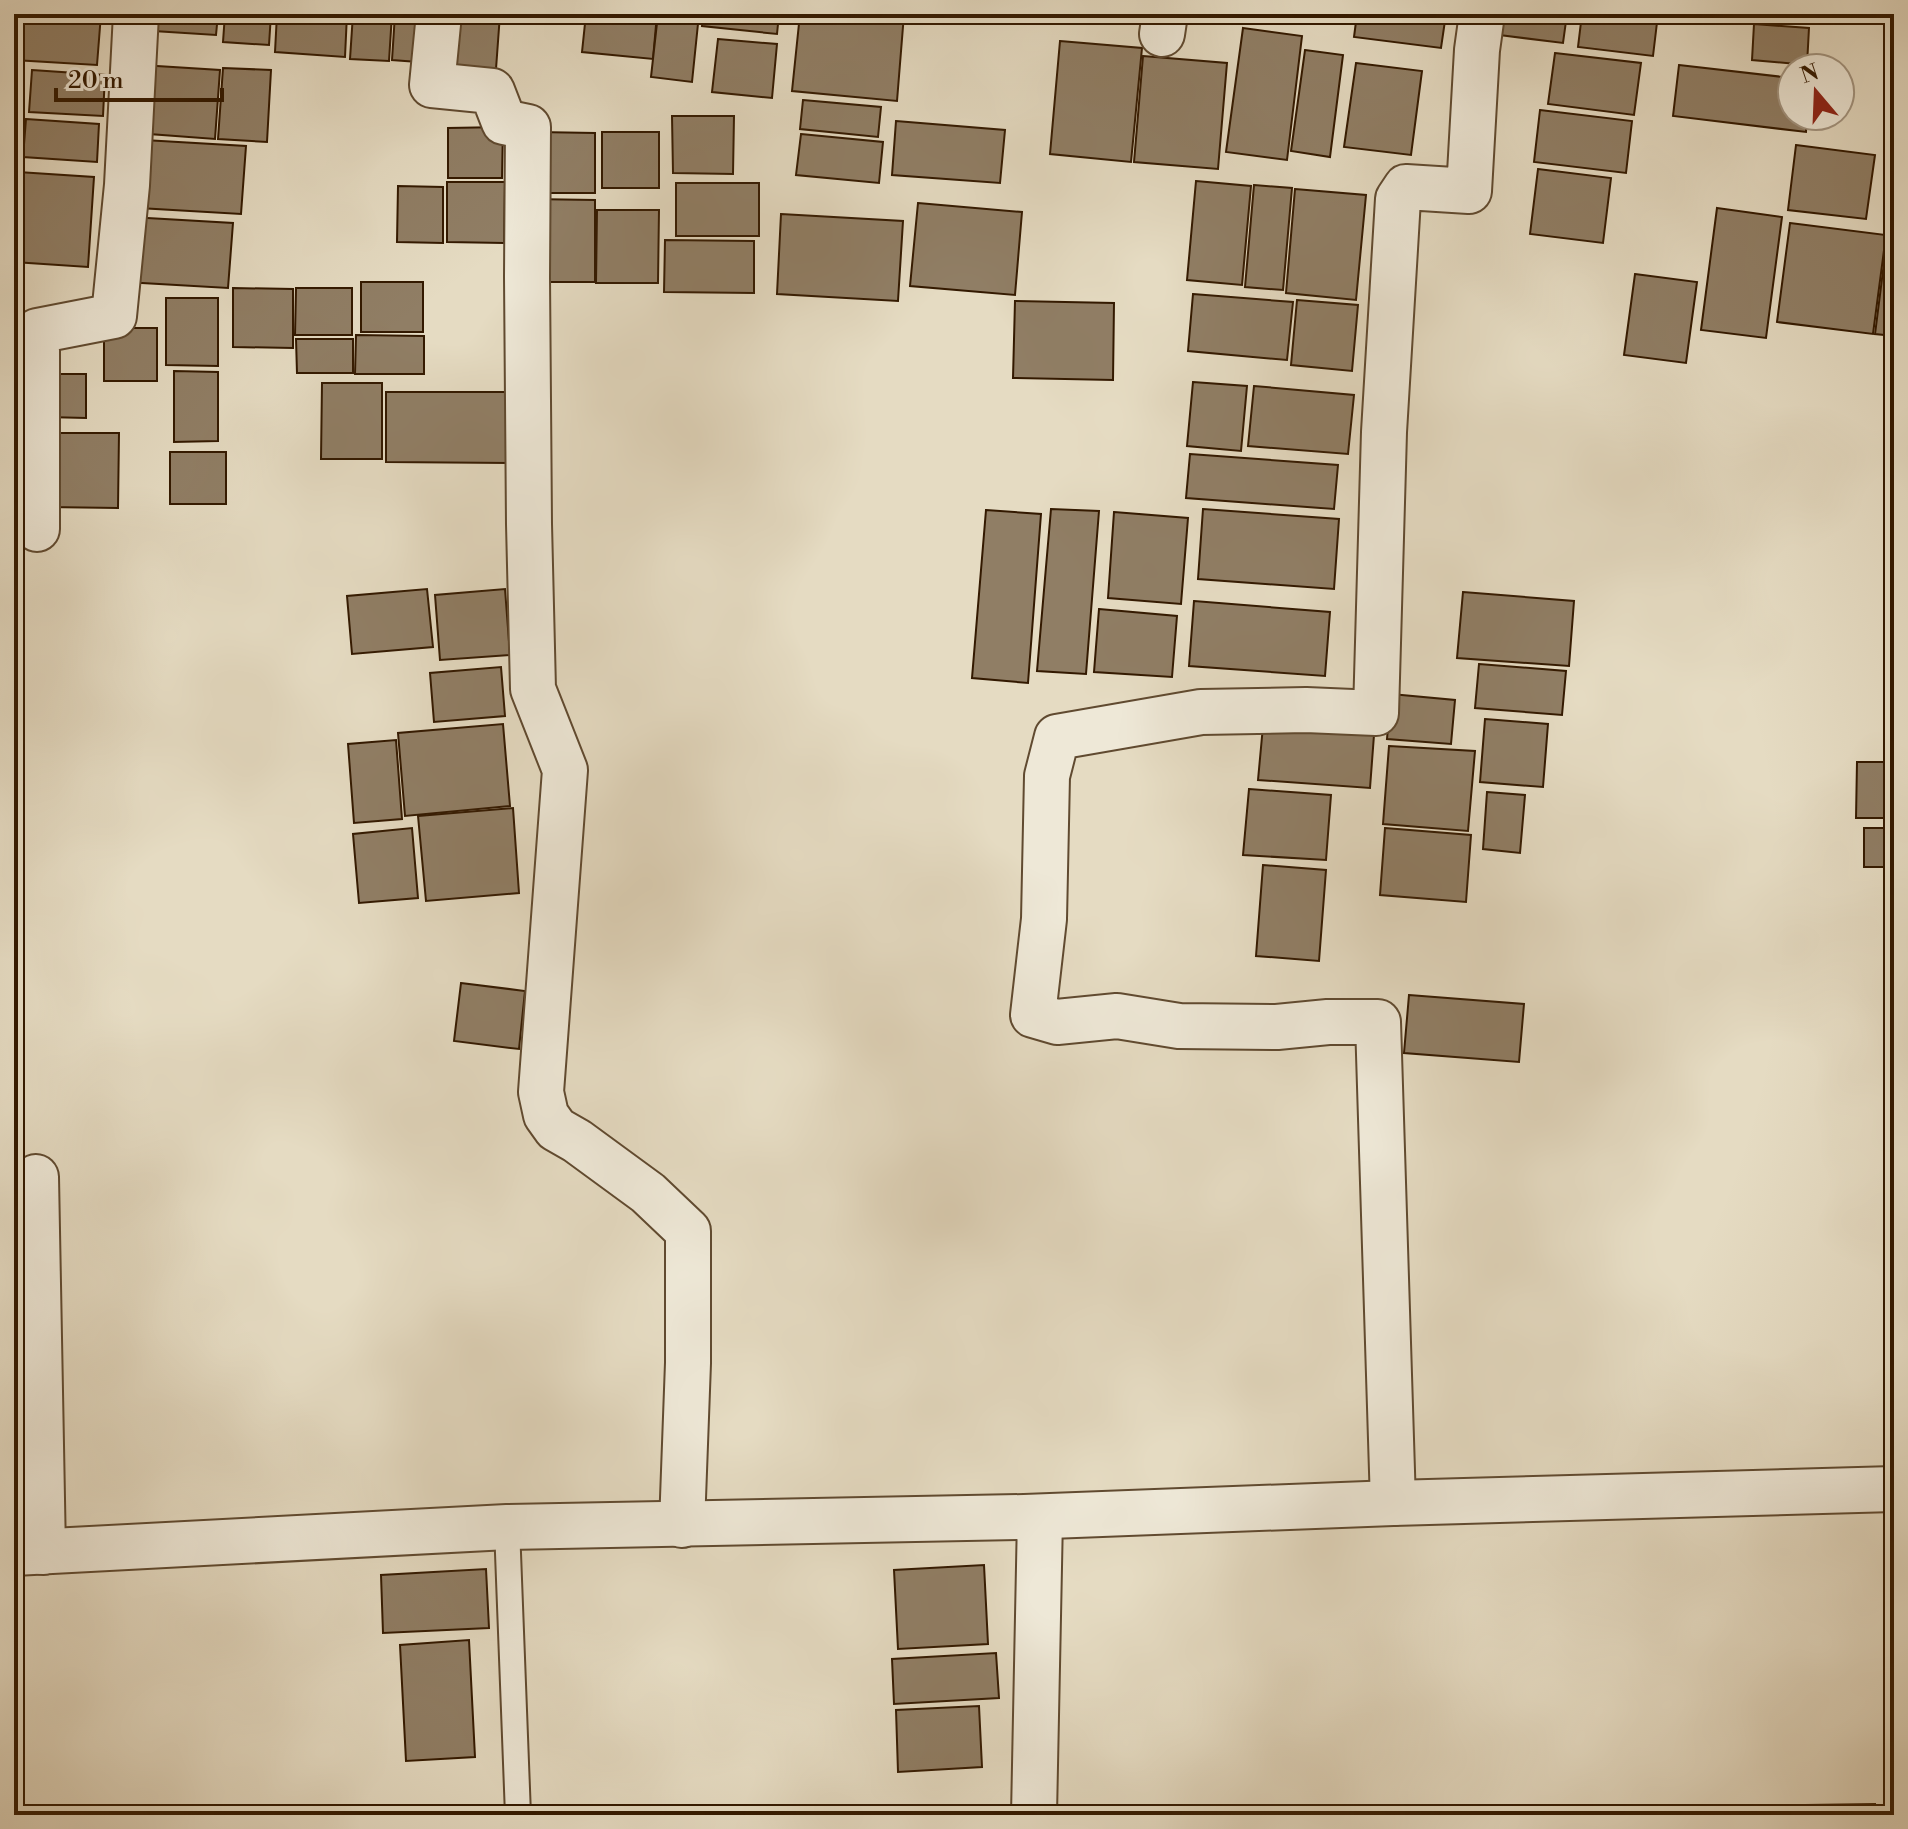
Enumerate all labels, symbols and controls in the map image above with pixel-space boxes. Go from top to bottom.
scale bar [56,52,222,102]
north arrow [1776,52,1856,132]
text: N [1797,59,1823,90]
text: 20 m [68,66,124,96]

